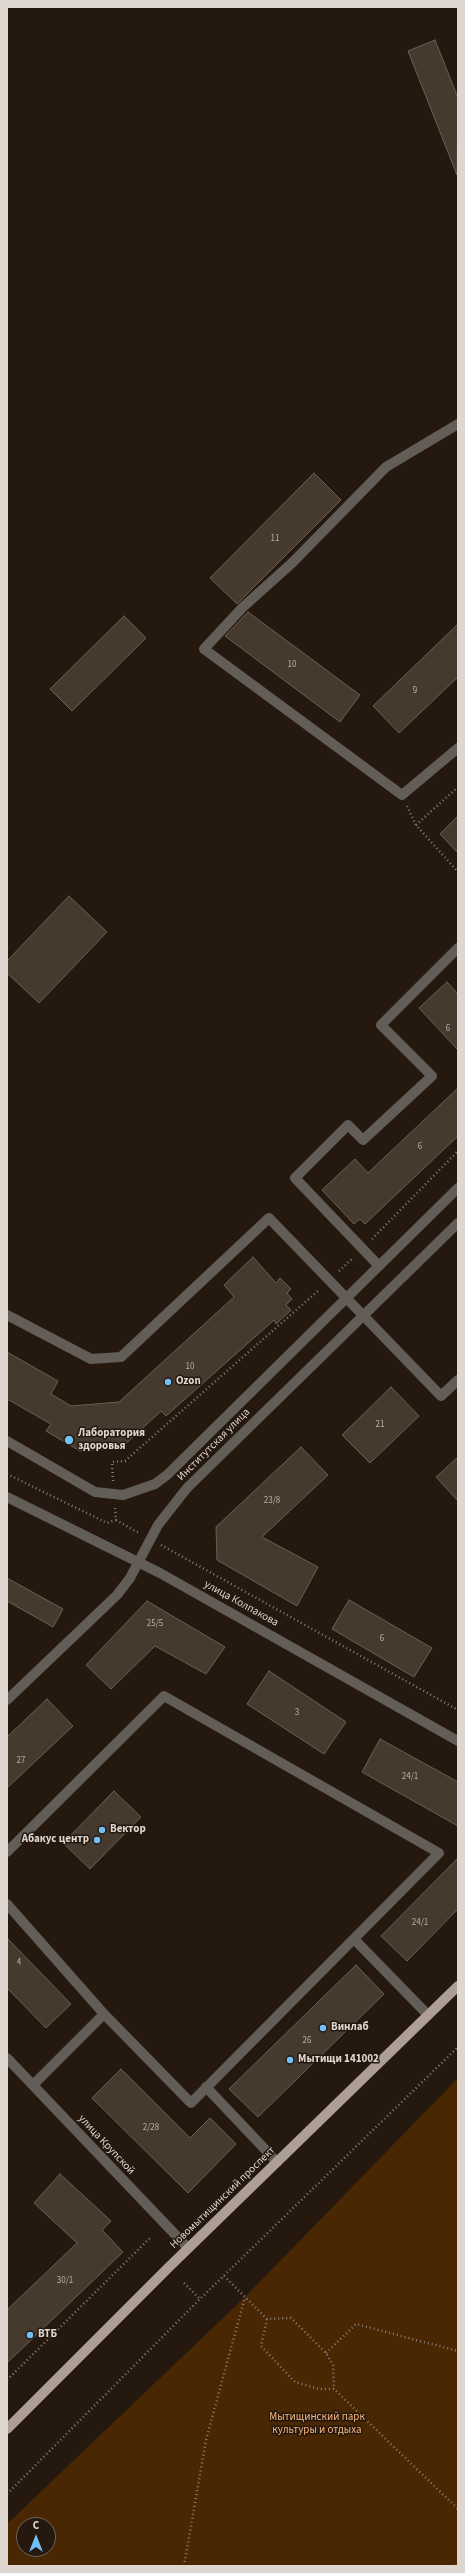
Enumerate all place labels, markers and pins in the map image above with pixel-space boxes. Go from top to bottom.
place label: Ozon [176,1375,201,1389]
marker: Ozon [163,1377,173,1387]
place label: Лаборатория здоровья [78,1427,145,1453]
marker: Лаборатория здоровья [63,1434,75,1446]
place label: Вектор [110,1823,146,1837]
marker: Вектор [97,1825,107,1835]
place label: Абакус центр [22,1833,89,1847]
marker: Абакус центр [92,1835,102,1845]
place label: Винлаб [331,2021,369,2035]
marker: Винлаб [318,2023,328,2033]
place label: Мытищи 141002 [298,2053,379,2067]
marker: Мытищи 141002 [285,2055,295,2065]
place label: ВТБ [38,2328,57,2342]
marker: ВТБ [25,2330,35,2340]

